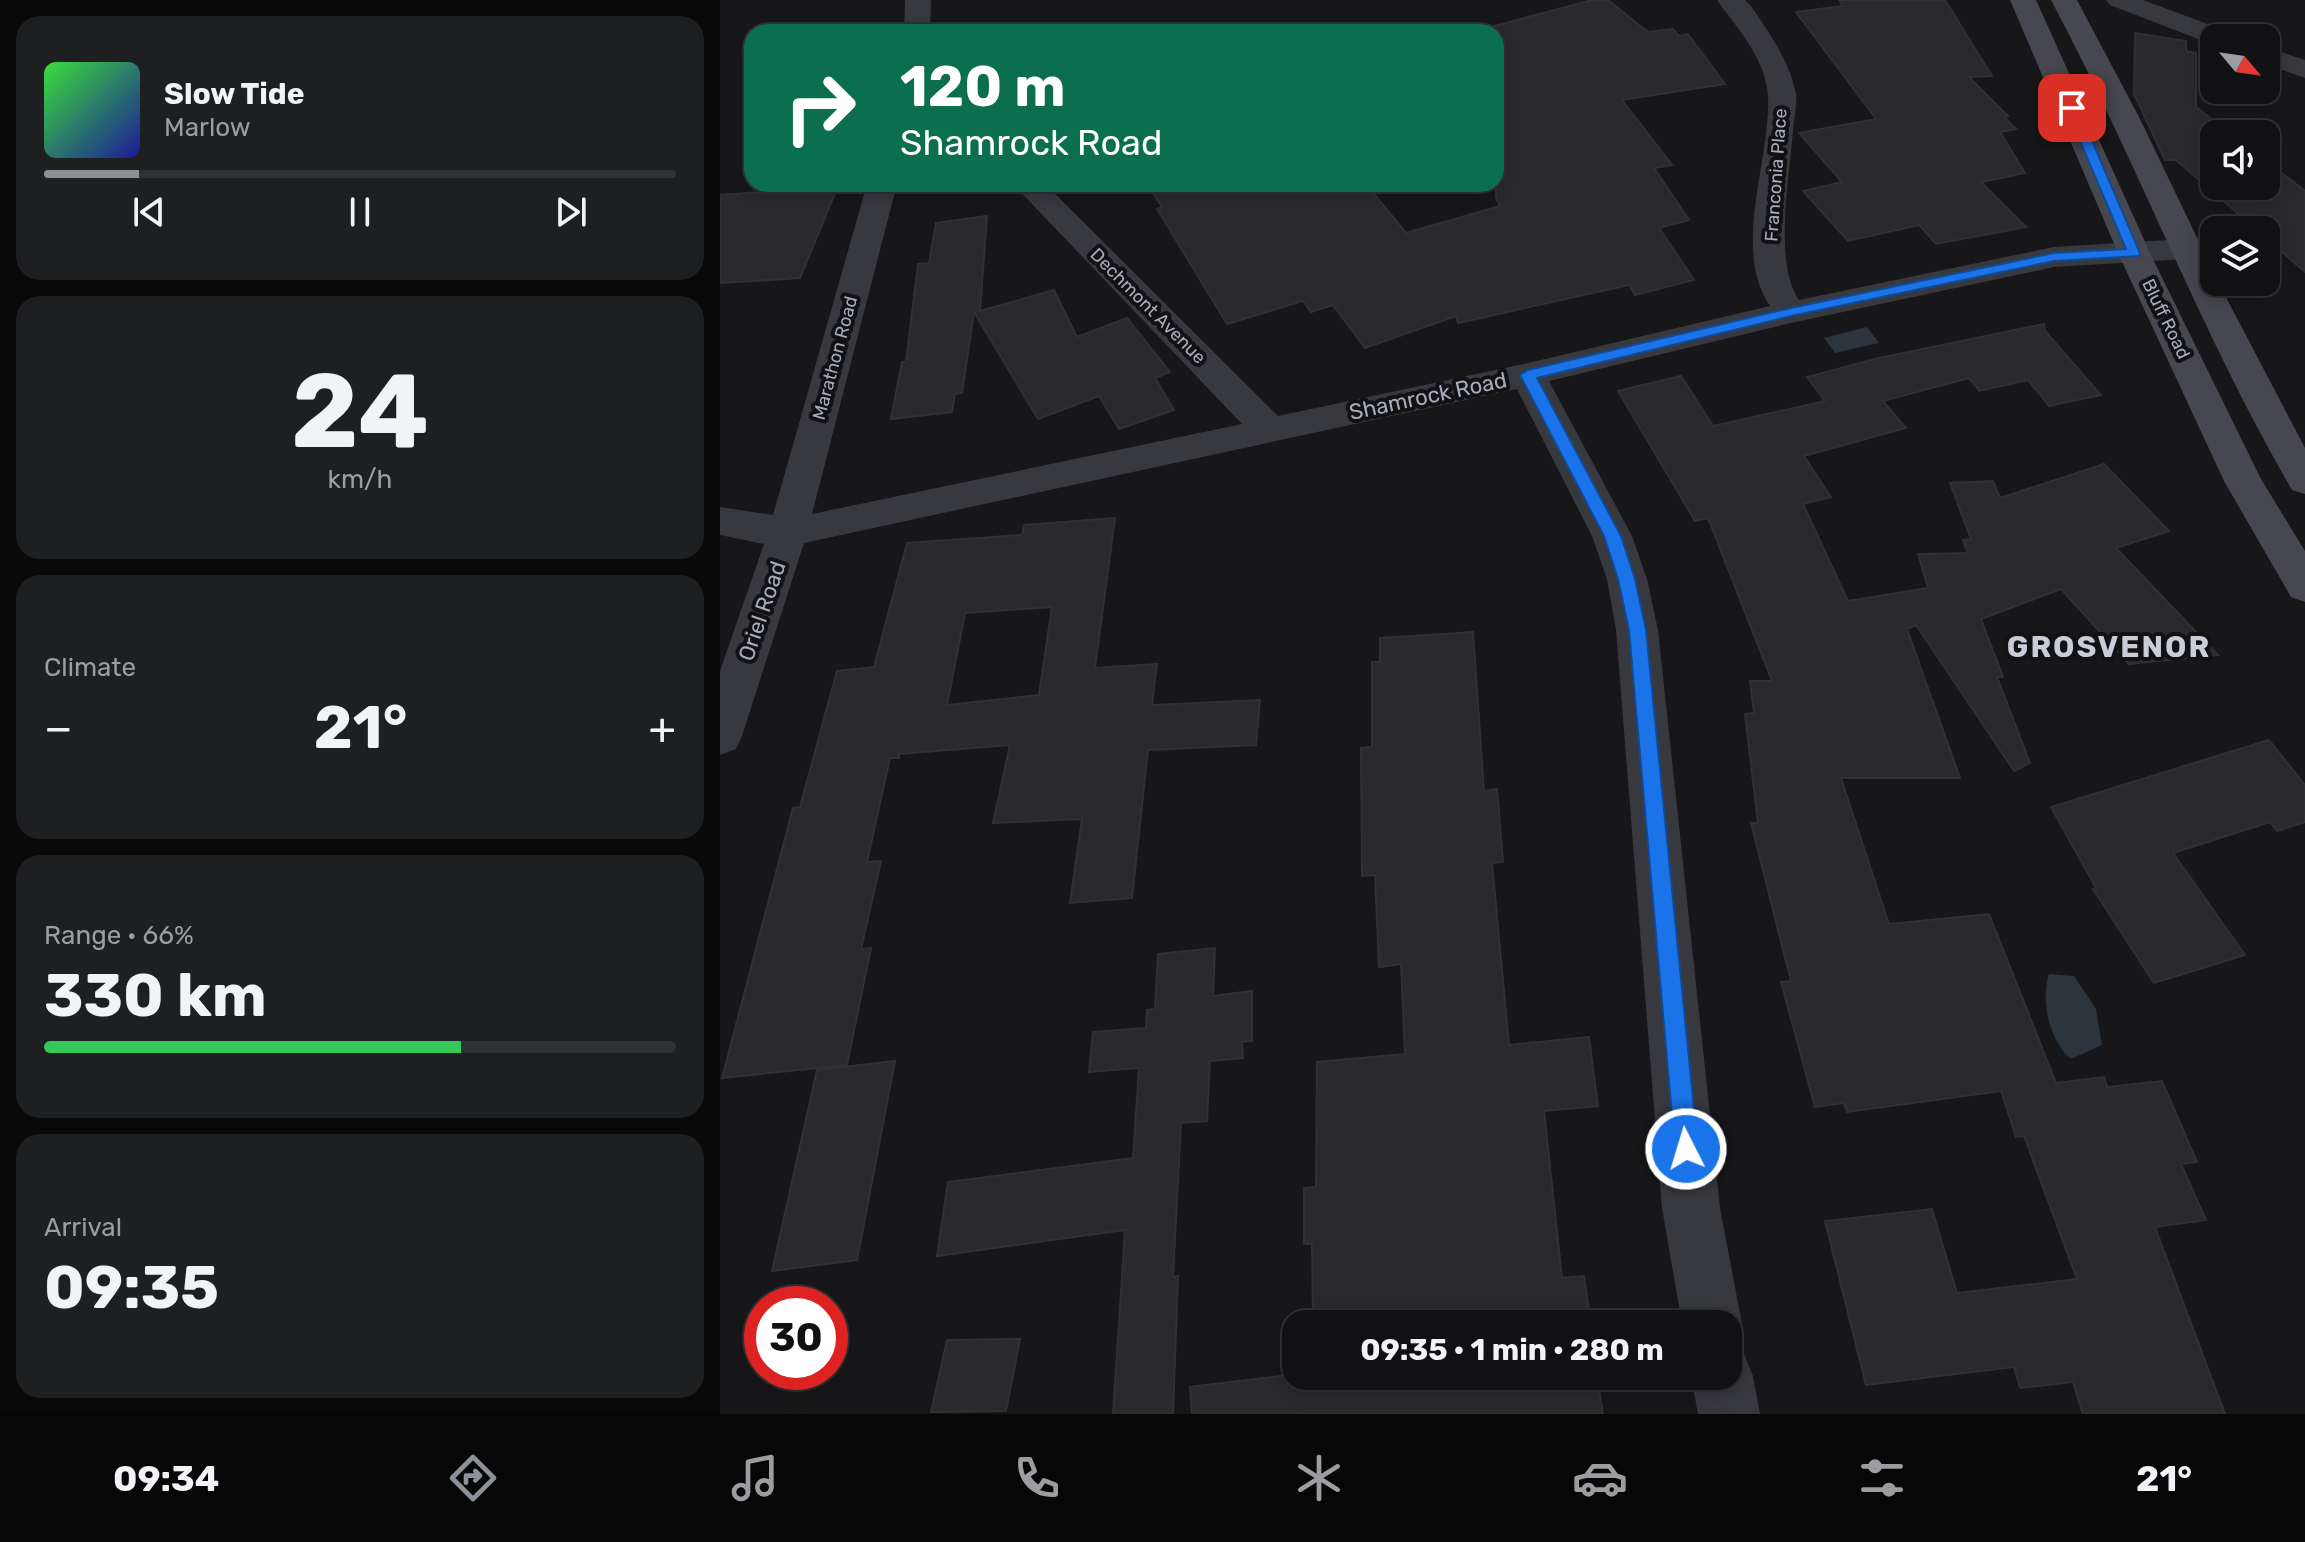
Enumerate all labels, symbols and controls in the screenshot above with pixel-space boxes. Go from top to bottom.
north arrow [2200,24,2280,104]
map controls [2200,24,2280,296]
text: 120 m [900,54,1066,120]
icon: right [768,56,872,160]
pin [2038,74,2106,142]
text: Slow Tide [164,76,304,112]
icon: arrive [2050,86,2094,130]
street label: Franconia Place [1760,108,1792,242]
text: Marlow [164,112,251,143]
button: sound [2200,120,2280,200]
text: Shamrock Road [900,121,1162,164]
icon: previous [127,190,171,234]
icon: pause [338,190,382,234]
icon: next [549,190,593,234]
button: layers [2200,216,2280,296]
street label: Dechmont Avenue [1086,244,1210,368]
street label: Bluff Road [2137,275,2195,363]
street label: Marathon Road [808,294,862,422]
text: 24 [291,350,429,473]
street label: Shamrock Road [1347,366,1509,426]
text: km/h [328,464,392,495]
street label: Oriel Road [732,558,792,664]
district label: GROSVENOR [2007,629,2211,665]
text: Climate [44,652,136,683]
text: 21° [314,692,407,763]
text: − [44,702,73,754]
text: + [649,702,676,754]
text: Range · 66% [44,920,194,951]
text: 330 km [44,960,267,1031]
position arrow [1644,1107,1728,1191]
text: Arrival [44,1212,122,1243]
text: 09:35 [44,1252,219,1323]
speed limit sign: 30 [744,1286,848,1390]
text: 09:35 · 1 min · 280 m [1360,1332,1664,1368]
icon: directions [445,1450,501,1506]
icon: music [727,1450,783,1506]
icon: phone [1009,1450,1065,1506]
icon: climate [1291,1450,1347,1506]
icon: car [1572,1450,1628,1506]
icon: filters [1854,1450,1910,1506]
text: 09:34 [113,1457,219,1500]
text: 21° [2136,1457,2192,1500]

